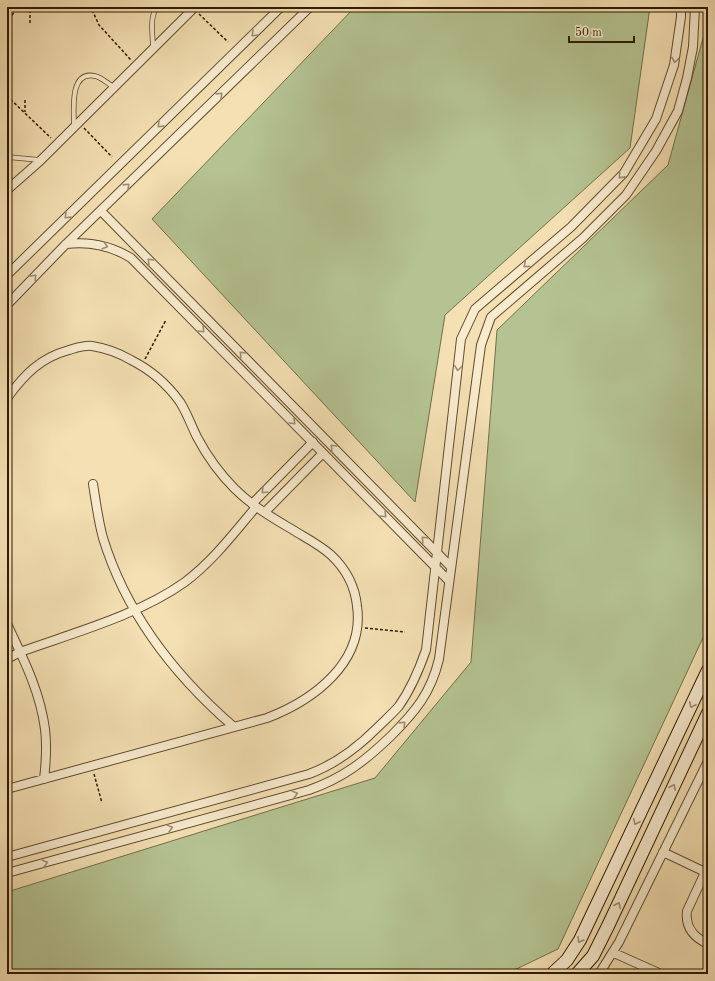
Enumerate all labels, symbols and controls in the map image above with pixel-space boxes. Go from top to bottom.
scale bar [569,18,634,44]
text: 50 m [575,26,602,39]
one-way arrow [251,29,259,37]
one-way arrow [671,56,680,63]
one-way arrow [215,92,223,100]
one-way arrow [157,120,165,128]
one-way arrow [618,171,625,179]
one-way arrow [122,183,130,191]
one-way arrow [64,211,72,219]
one-way arrow [101,241,108,250]
one-way arrow [148,258,155,266]
one-way arrow [523,260,530,267]
one-way arrow [29,274,37,282]
one-way arrow [197,325,205,333]
one-way arrow [239,351,247,359]
one-way arrow [454,365,463,371]
one-way arrow [288,418,296,425]
one-way arrow [330,444,338,451]
one-way arrow [262,486,269,494]
one-way arrow [379,510,387,518]
one-way arrow [421,536,429,544]
one-way arrow [688,701,696,708]
one-way arrow [398,721,406,729]
one-way arrow [668,784,676,791]
one-way arrow [292,790,299,799]
one-way arrow [633,818,641,826]
one-way arrow [167,825,173,833]
one-way arrow [41,859,48,867]
one-way arrow [613,901,621,909]
one-way arrow [577,936,584,943]

